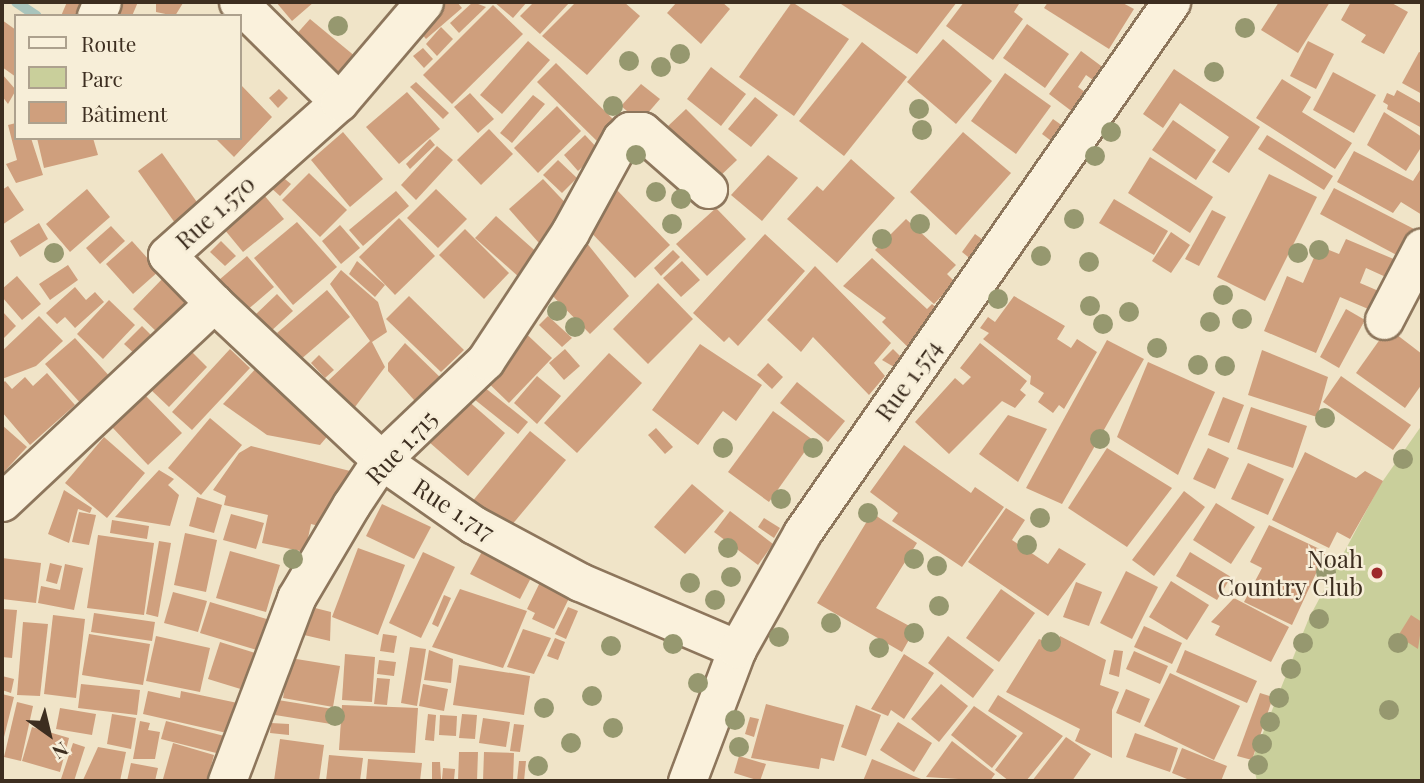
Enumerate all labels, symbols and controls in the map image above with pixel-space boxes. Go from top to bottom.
legend [14,14,242,140]
text: Route [81,29,136,57]
text: Parc [81,64,123,92]
text: Bâtiment [81,99,167,127]
street label: Rue 1.570 [169,169,261,255]
street label: Rue 1.574 [869,334,947,426]
street label: Rue 1.715 [359,404,443,490]
street label: Rue 1.717 [408,472,500,546]
place label: Noah Country Club [1217,545,1363,601]
marker: Noah Country Club [1369,565,1385,581]
north arrow [14,699,84,769]
text: N [48,737,74,766]

